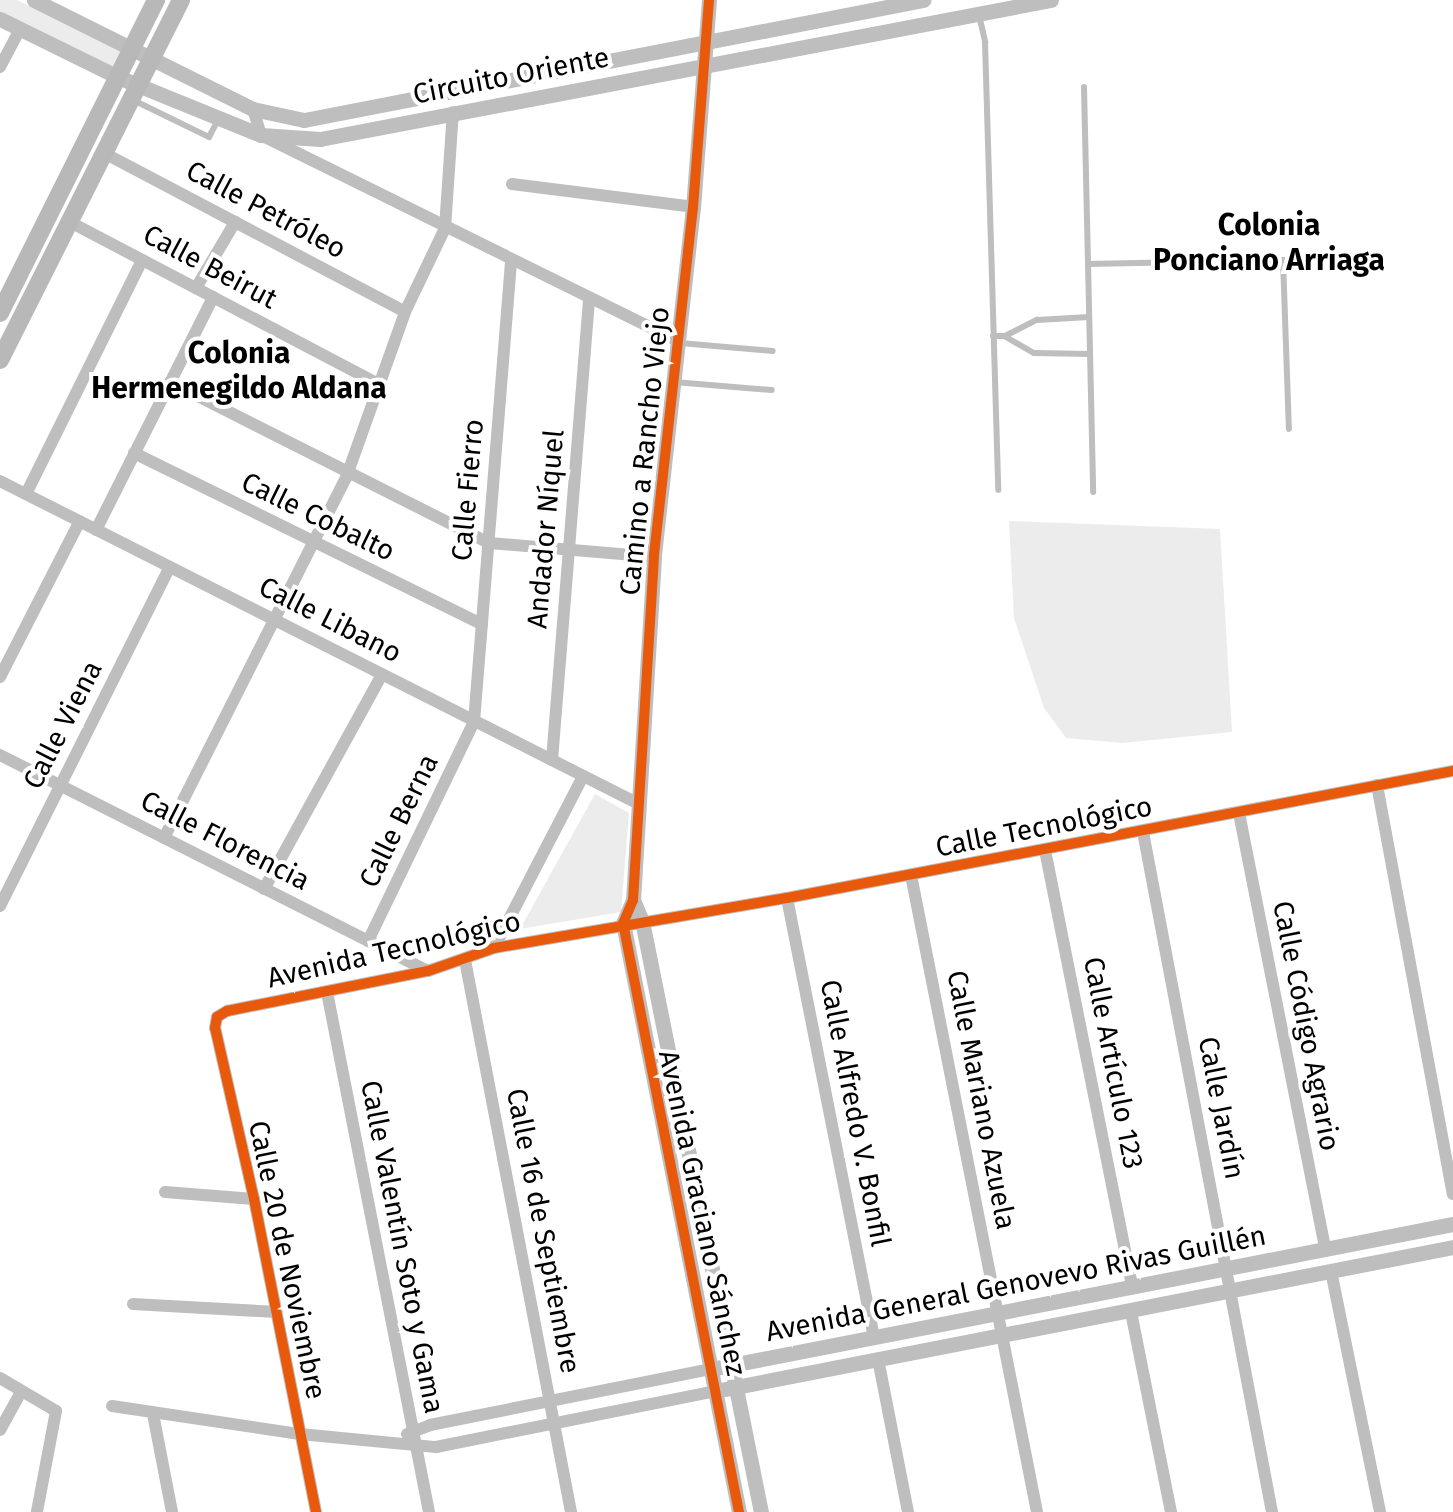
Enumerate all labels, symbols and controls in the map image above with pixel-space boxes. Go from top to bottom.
street label: Circuito Oriente [410,41,612,111]
street label: Calle Petróleo [180,154,352,266]
district label: Colonia Ponciano Arriaga [1153,207,1385,278]
street label: Calle Beirut [137,218,283,316]
street label: Camino a Rancho Viejo [613,305,677,597]
district label: Colonia Hermenegildo Aldana [91,335,387,406]
street label: Calle Fierro [445,418,491,562]
street label: Andador Níquel [521,428,571,630]
street label: Calle Cobalto [236,465,400,569]
street label: Calle Libano [253,570,407,670]
street label: Calle Viena [16,655,110,795]
street label: Calle Berna [352,749,446,893]
street label: Calle Florencia [135,784,315,898]
street label: Calle Tecnológico [933,790,1155,864]
street label: Calle Código Agrario [1265,898,1347,1154]
street label: Avenida Tecnológico [264,904,524,996]
street label: Calle Artículo 123 [1076,954,1150,1172]
street label: Calle Mariano Azuela [939,968,1023,1232]
street label: Calle Alfredo V. Bonfil [813,977,897,1249]
street label: Calle Jardín [1191,1034,1251,1182]
street label: Avenida Graciano Sánchez [651,1047,753,1379]
street label: Calle Valentín Soto y Gama [353,1078,451,1416]
street label: Calle 16 de Septiembre [499,1086,587,1376]
street label: Calle 20 de Noviembre [241,1118,333,1402]
street label: Avenida General Genovevo Rivas Guillén [763,1219,1269,1349]

